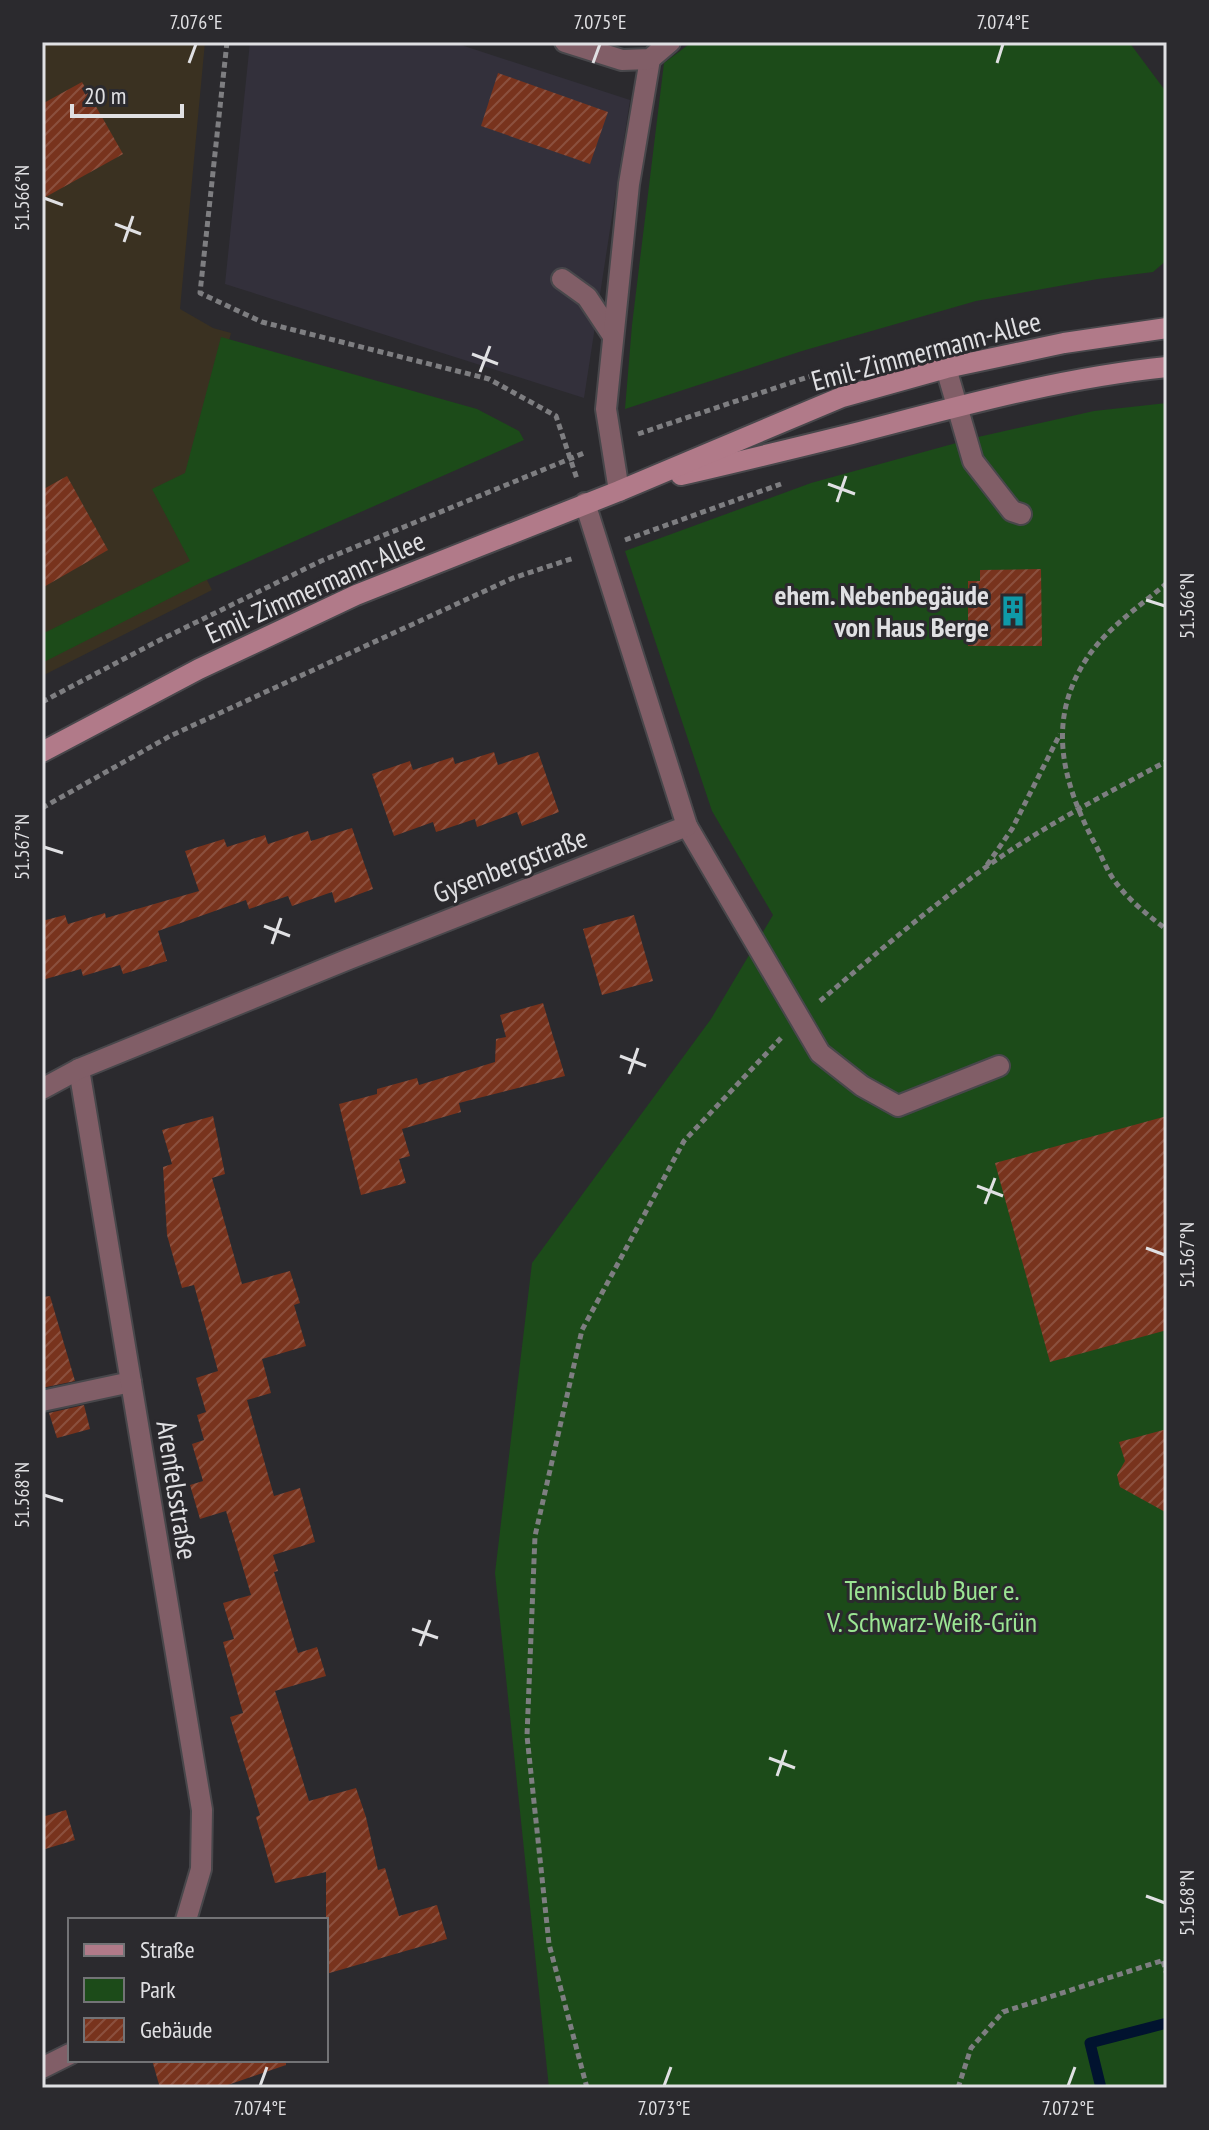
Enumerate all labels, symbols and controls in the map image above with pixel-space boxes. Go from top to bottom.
text: 7.076°E [169,9,223,35]
text: 7.075°E [573,9,627,35]
text: 7.074°E [976,9,1030,35]
scale bar [72,68,182,118]
text: 20 m [84,80,126,111]
text: 51.566°N [9,165,35,231]
street label: Emil-Zimmermann-Allee [807,302,1045,399]
street label: Emil-Zimmermann-Allee [199,522,430,651]
text: 51.566°N [1174,573,1200,639]
place label: ehem. Nebenbegäude von Haus Berge [775,576,989,645]
building icon: ehem. Nebenbegäude von Haus Berge [996,594,1030,628]
text: 51.567°N [9,814,35,880]
street label: Gysenbergstraße [427,818,592,911]
text: 51.567°N [1174,1222,1200,1288]
street label: Arenfelsstraße [148,1418,207,1562]
text: 51.568°N [9,1462,35,1528]
park label: Tennisclub Buer e. V. Schwarz-Weiß-Grün [826,1571,1037,1640]
text: 51.568°N [1174,1870,1200,1936]
legend [68,1918,328,2062]
text: Straße [140,1934,195,1965]
text: Park [140,1974,176,2005]
text: Gebäude [140,2014,212,2045]
text: 7.074°E [233,2095,287,2121]
text: 7.073°E [637,2095,691,2121]
text: 7.072°E [1041,2095,1095,2121]

